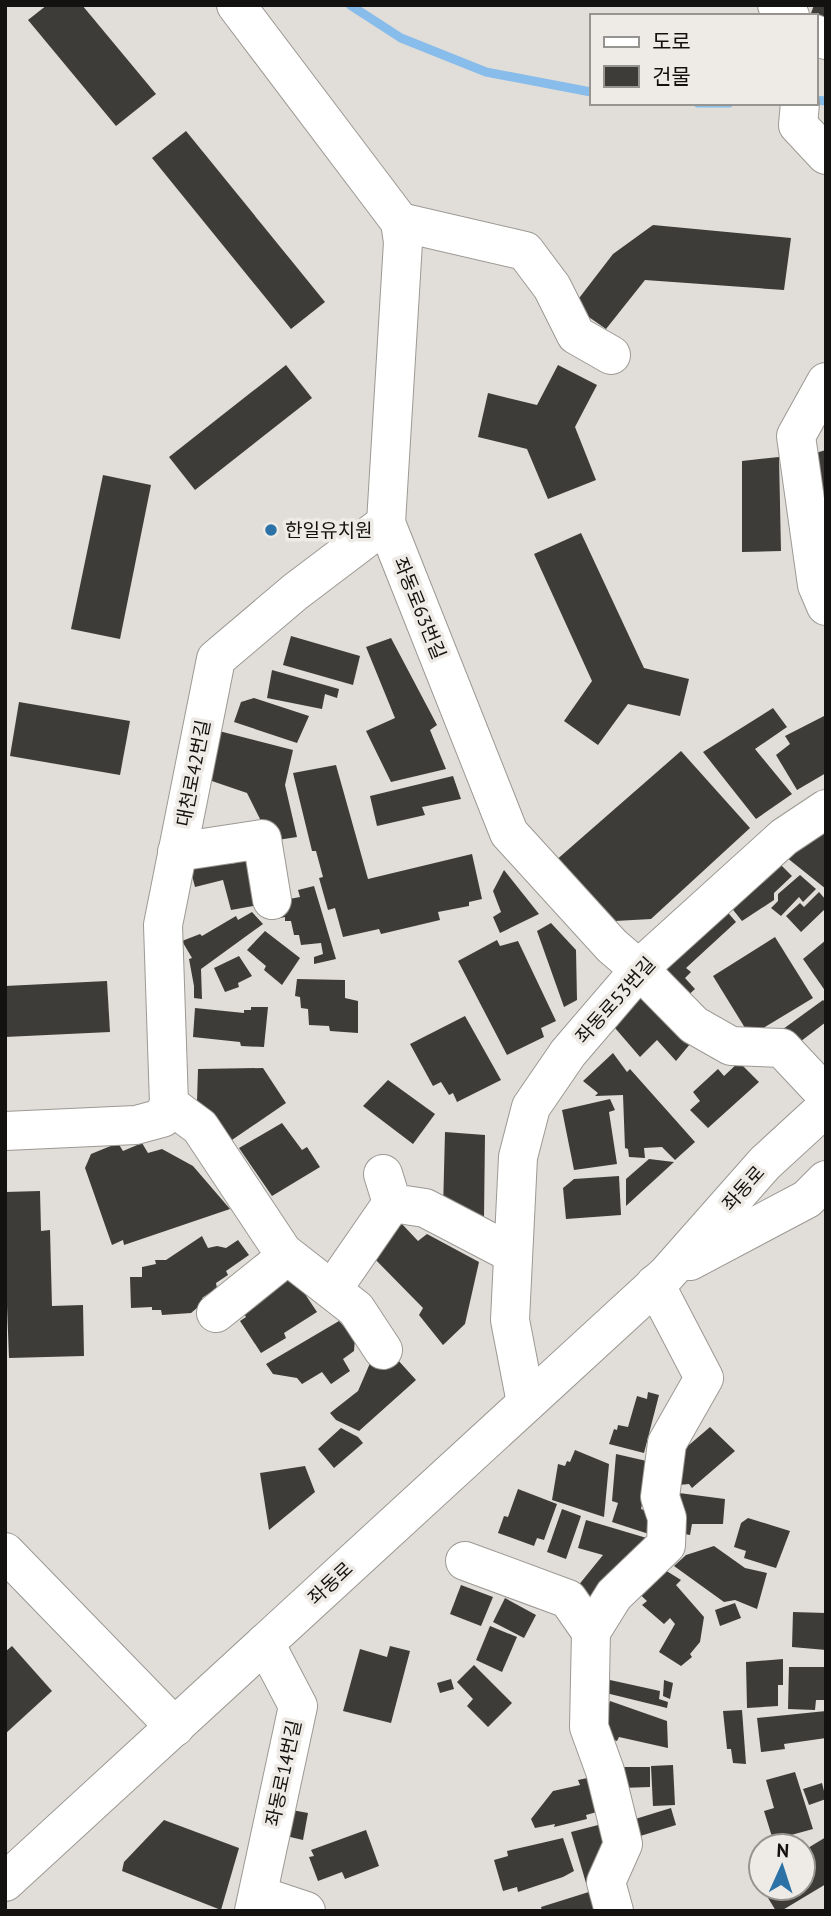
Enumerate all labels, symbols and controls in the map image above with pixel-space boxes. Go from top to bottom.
legend [590,14,817,105]
text: 도로 [652,28,691,55]
text: 건물 [652,63,691,90]
place label: 한일유치원 [285,518,372,542]
marker: 한일유치원 [263,522,279,538]
street label: 좌동로63번길 [389,553,451,663]
street label: 대천로42번길 [171,718,215,828]
street label: 좌동로53번길 [570,952,660,1048]
street label: 좌동로 [717,1160,769,1216]
street label: 좌동로 [303,1556,357,1610]
street label: 좌동로14번길 [260,1718,306,1828]
north arrow [747,1832,817,1902]
text: N [776,1838,790,1862]

